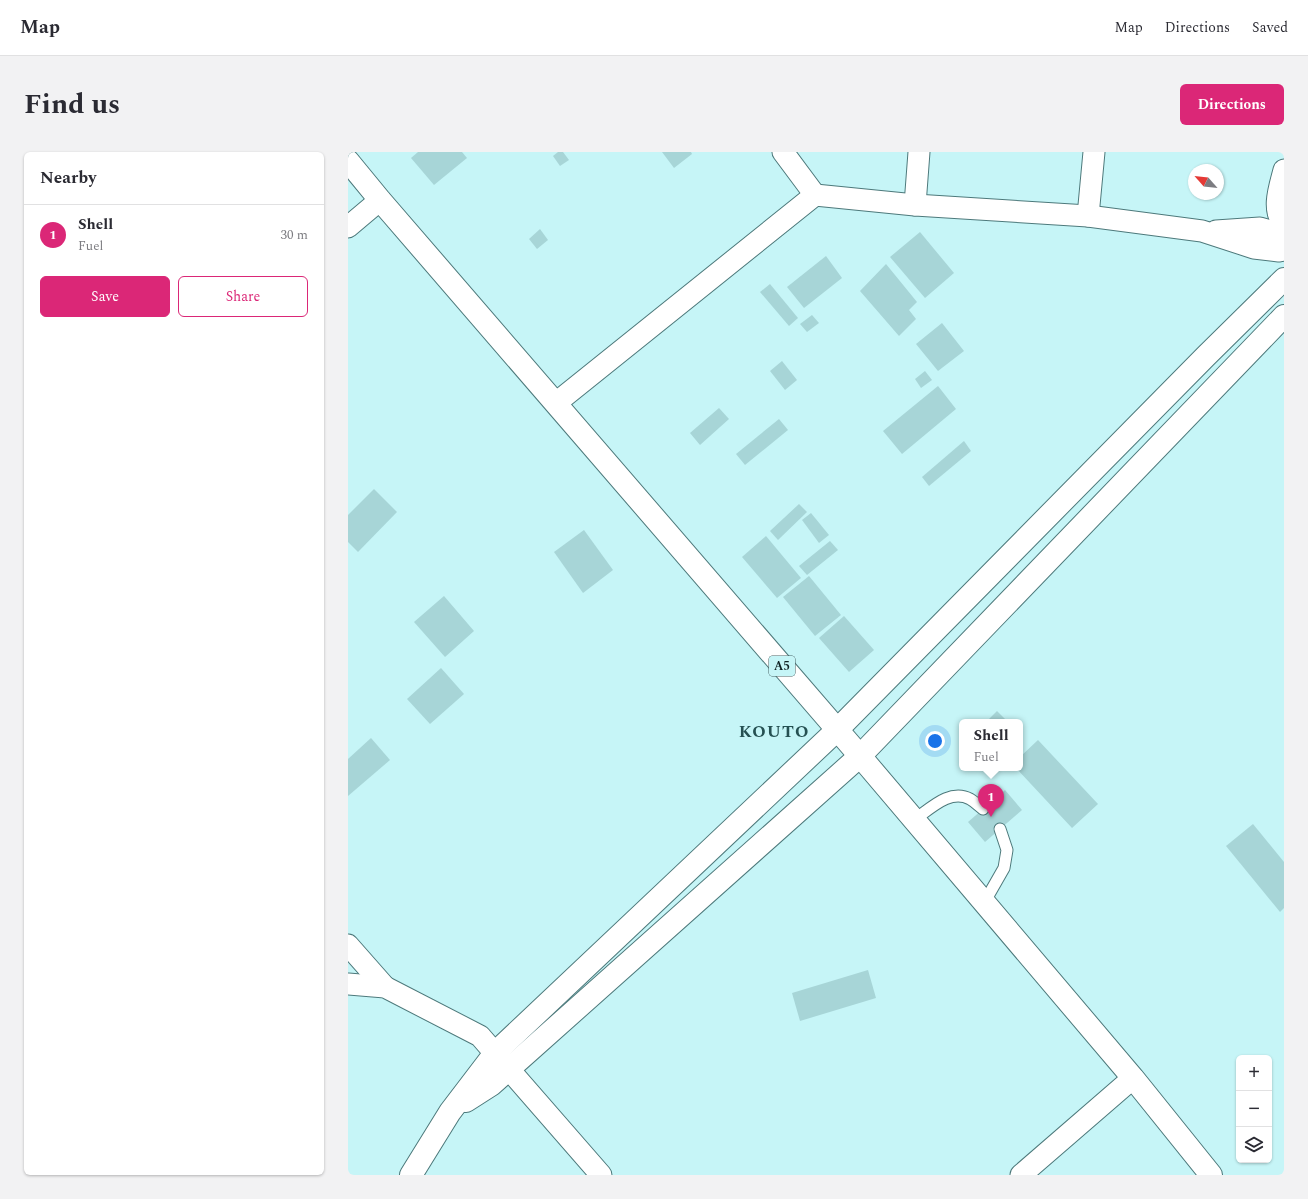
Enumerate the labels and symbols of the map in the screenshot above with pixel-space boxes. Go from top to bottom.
north arrow [1188,164,1224,200]
road number: A5 [769,656,795,676]
district label: KOUTO [739,719,809,745]
your location [925,731,945,751]
pin: 1 [978,784,1004,817]

